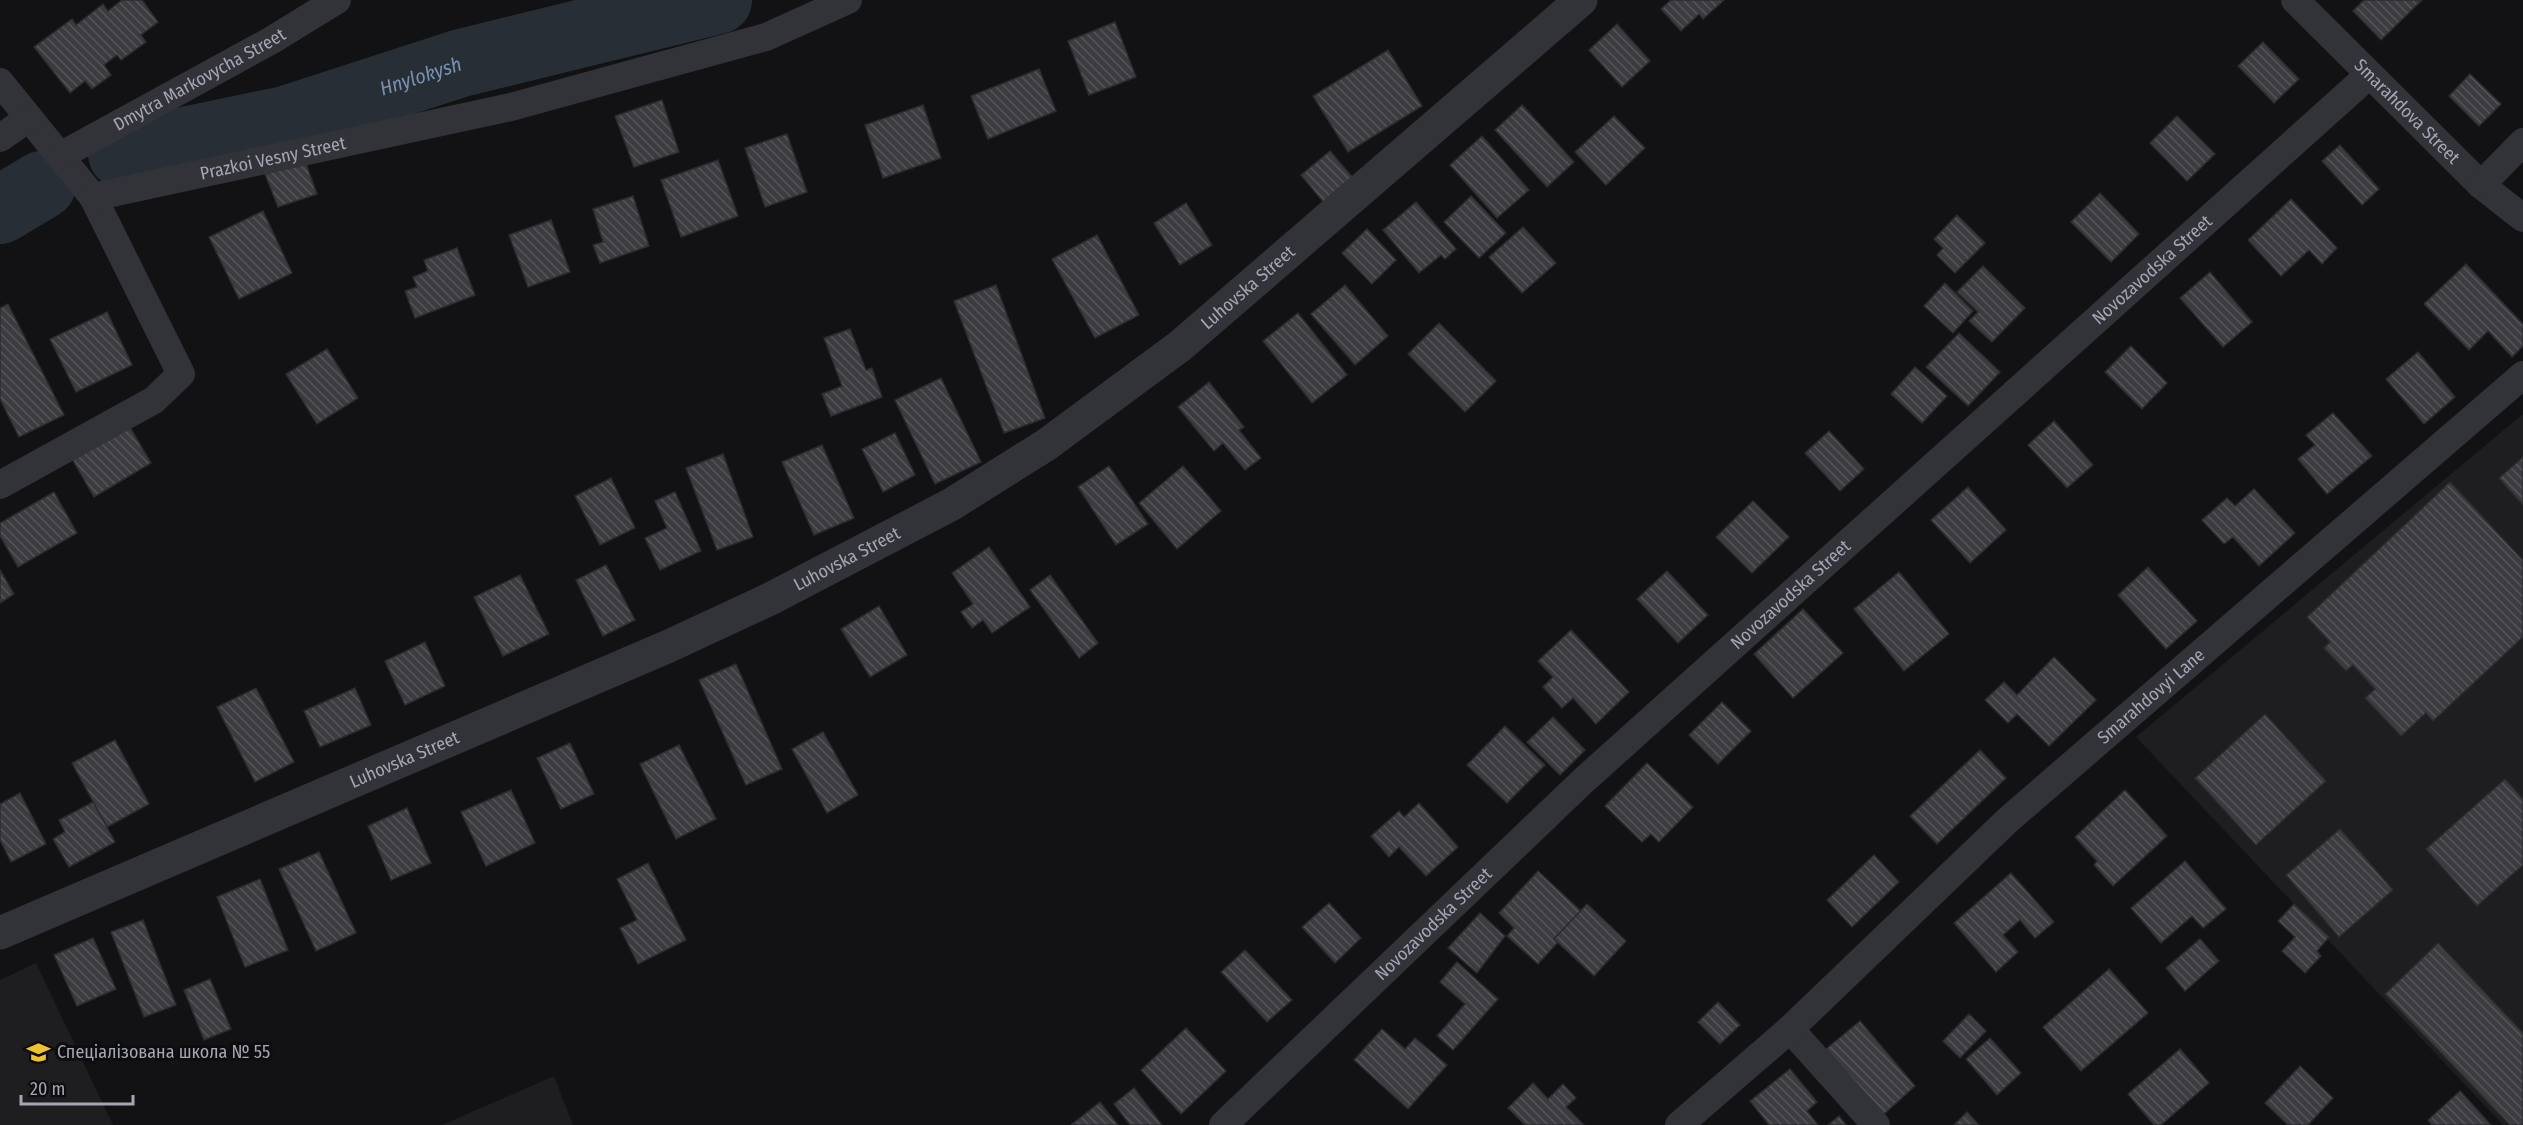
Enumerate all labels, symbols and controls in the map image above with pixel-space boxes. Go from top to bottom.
street label: Dmytra Markovycha Street [110,23,290,136]
water label: Hnylokysh [377,52,464,101]
street label: Smarahdova Street [2350,54,2464,169]
street label: Prazkoi Vesny Street [198,132,348,185]
street label: Novozavodska Street [2088,210,2217,329]
street label: Luhovska Street [1196,241,1300,334]
street label: Luhovska Street [790,522,904,596]
street label: Novozavodska Street [1726,535,1855,654]
street label: Smarahdovyi Lane [2093,644,2209,749]
street label: Luhovska Street [346,726,463,793]
street label: Novozavodska Street [1370,863,1496,985]
school or university icon: Спеціалізована школа № 55 [26,1039,52,1065]
place label: Спеціалізована школа № 55 [57,1041,270,1063]
scale bar [21,1068,134,1106]
text: 20 m [30,1078,65,1100]

